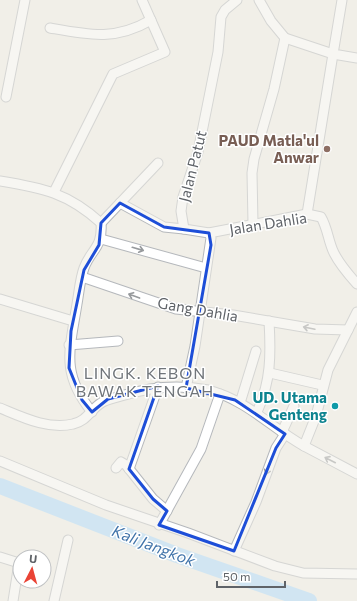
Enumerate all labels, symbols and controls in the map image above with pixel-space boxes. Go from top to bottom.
street label: Jalan Patut [174,128,210,204]
place label: PAUD Matla'ul Anwar [218,131,319,166]
marker: PAUD Matla'ul Anwar [322,144,332,154]
street label: Jalan Dahlia [228,208,308,238]
one-way arrow [132,246,145,253]
one-way arrow [129,291,141,299]
street label: Gang Dahlia [156,293,240,325]
one-way arrow [303,323,316,331]
district label: LINGK. KEBON BAWAK TENGAH [76,363,214,400]
place label: UD. Utama Genteng [252,388,327,423]
marker: UD. Utama Genteng [330,401,340,411]
one-way arrow [325,456,337,464]
one-way arrow [264,463,271,476]
water label: Kali Jangkok [110,520,199,570]
north arrow [12,549,52,589]
text: U [28,552,38,565]
scale bar [217,563,285,589]
text: 50 m [223,569,251,583]

